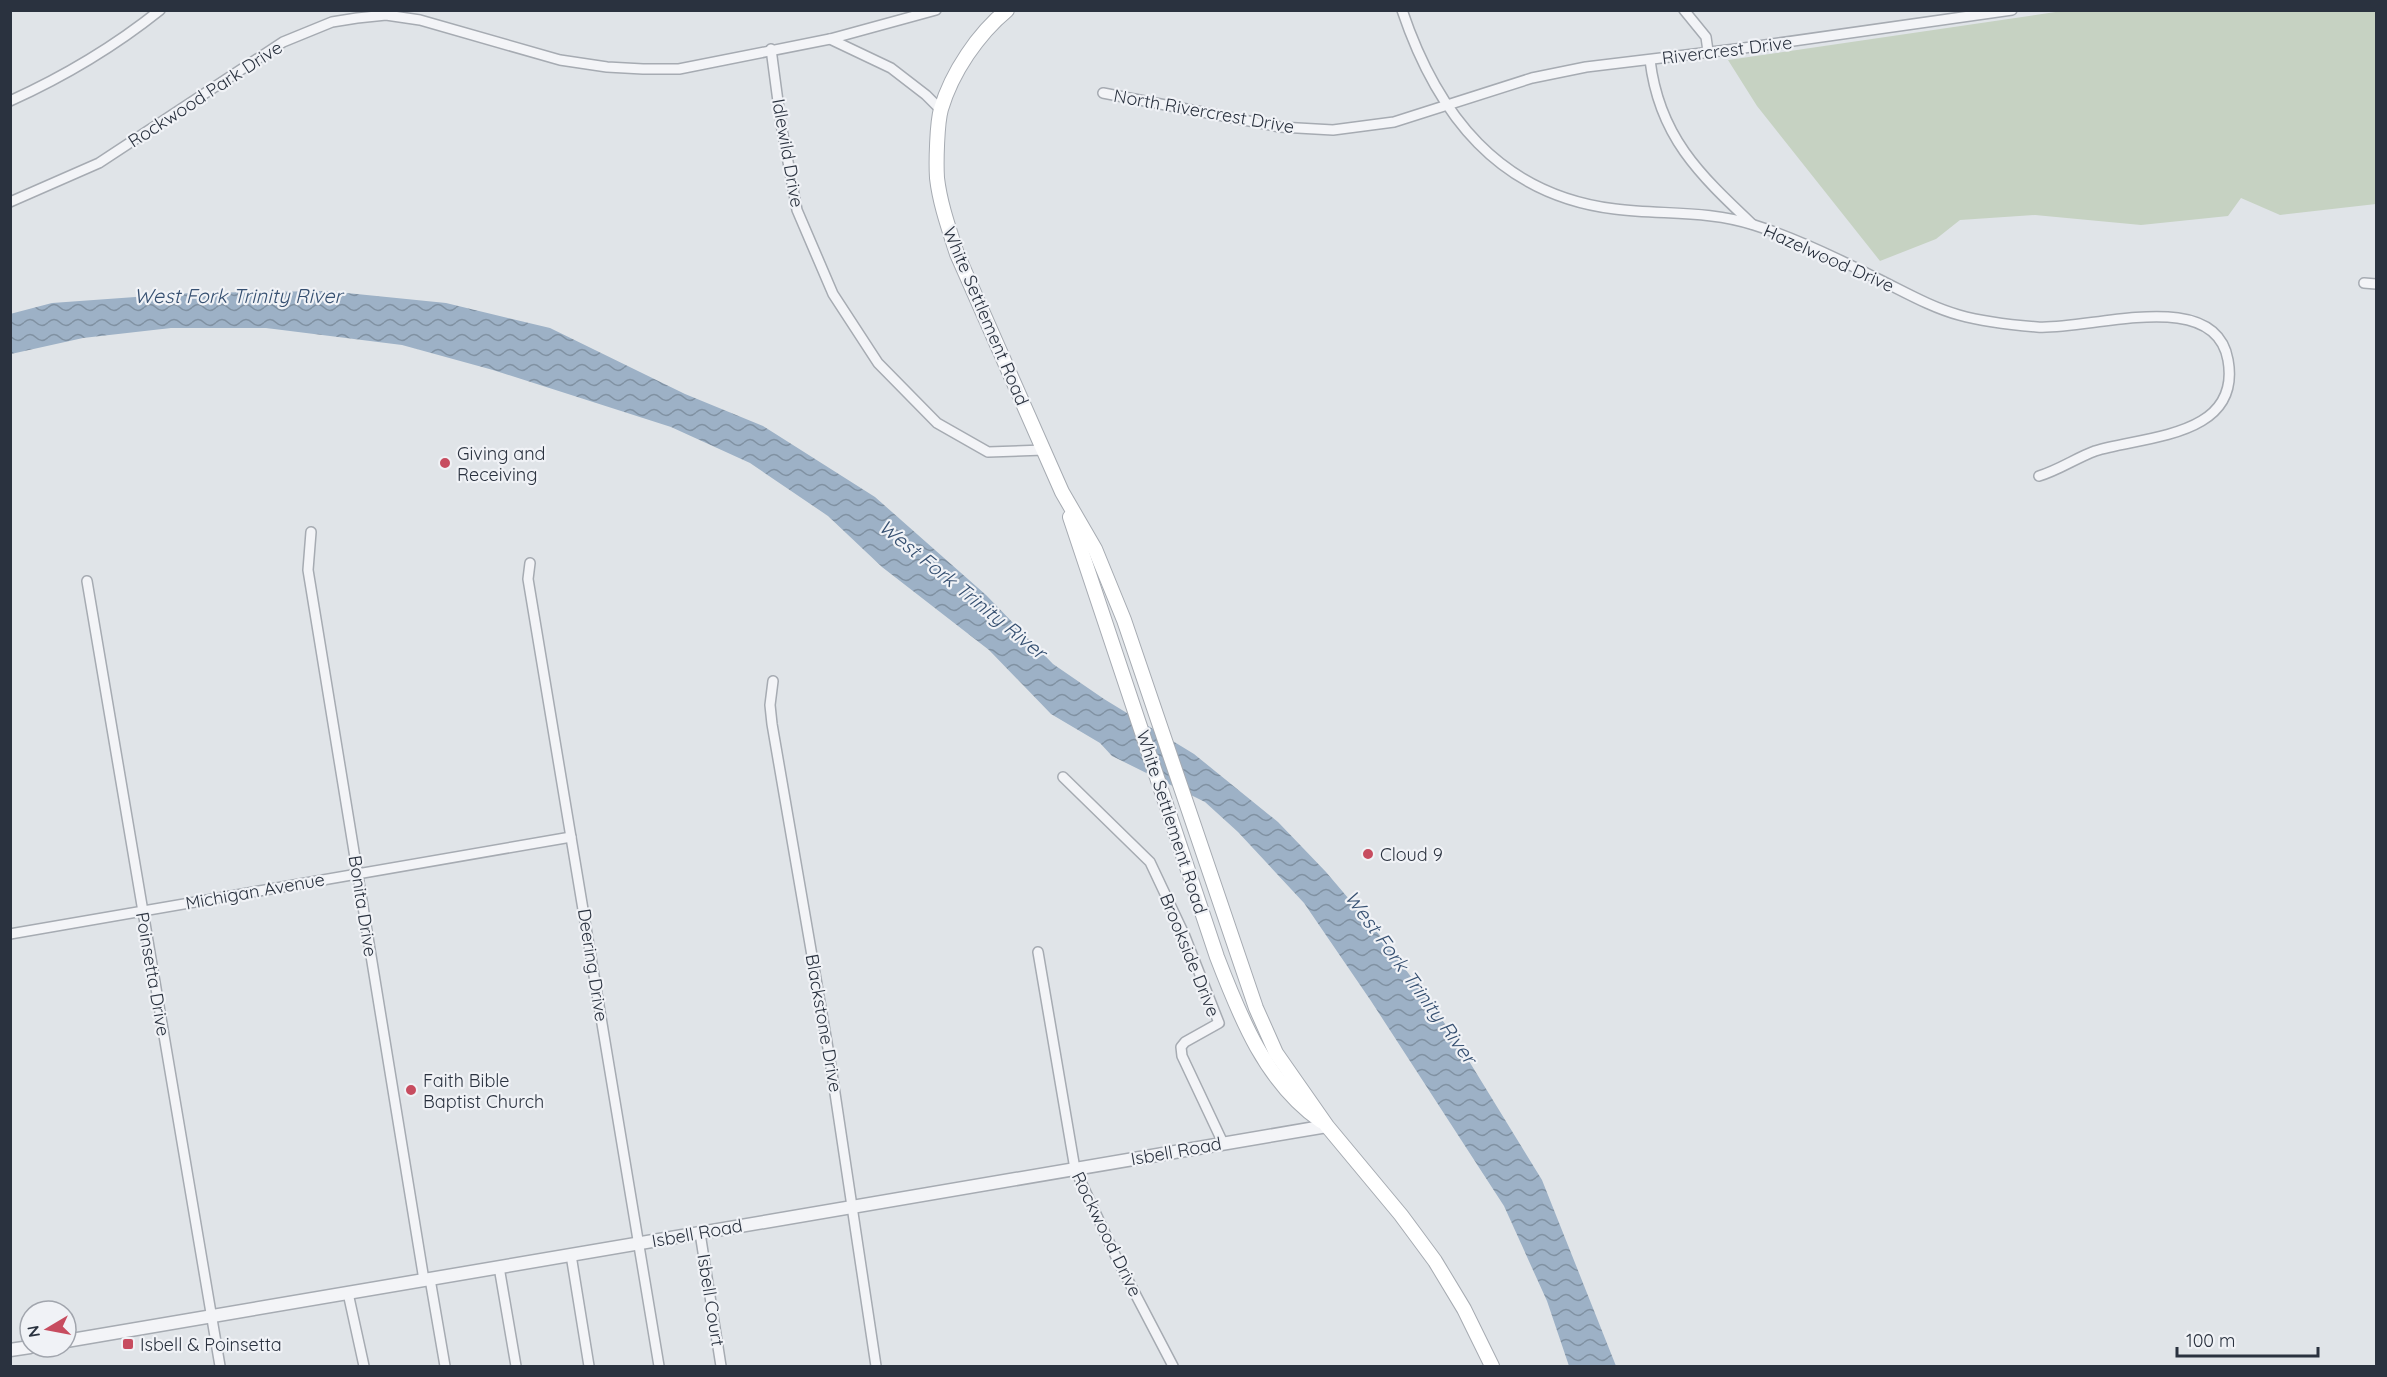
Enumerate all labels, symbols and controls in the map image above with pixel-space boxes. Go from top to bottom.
street label: Rivercrest Drive [1661,31,1793,69]
street label: Rockwood Park Drive [124,36,286,152]
street label: North Rivercrest Drive [1112,84,1296,138]
street label: Idlewild Drive [767,97,809,209]
street label: Hazelwood Drive [1760,219,1898,297]
street label: White Settlement Road [938,223,1034,409]
water label: West Fork Trinity River [134,283,344,308]
place label: Giving and Receiving [457,442,546,486]
marker: Giving and Receiving [438,456,452,470]
water label: West Fork Trinity River [874,514,1054,666]
street label: White Settlement Road [1131,727,1213,917]
place label: Cloud 9 [1380,843,1443,866]
marker: Cloud 9 [1361,847,1375,861]
street label: Bonita Drive [344,854,382,958]
street label: Michigan Avenue [184,867,326,915]
water label: West Fork Trinity River [1340,885,1484,1070]
street label: Brookside Drive [1155,890,1225,1020]
street label: Deering Drive [573,907,613,1023]
street label: Poinsetta Drive [131,910,175,1038]
street label: Blackstone Drive [801,952,847,1094]
place label: Faith Bible Baptist Church [423,1069,544,1113]
marker: Faith Bible Baptist Church [404,1083,418,1097]
street label: Isbell Road [1129,1132,1223,1170]
street label: Rockwood Drive [1067,1168,1147,1300]
street label: Isbell Road [650,1214,744,1252]
street label: Isbell Court [692,1252,730,1348]
north arrow [18,1299,78,1359]
scale bar [2177,1320,2318,1358]
text: N [22,1324,44,1339]
text: 100 m [2186,1329,2235,1352]
place label: Isbell & Poinsetta [140,1333,282,1356]
marker: Isbell & Poinsetta [121,1337,135,1351]

